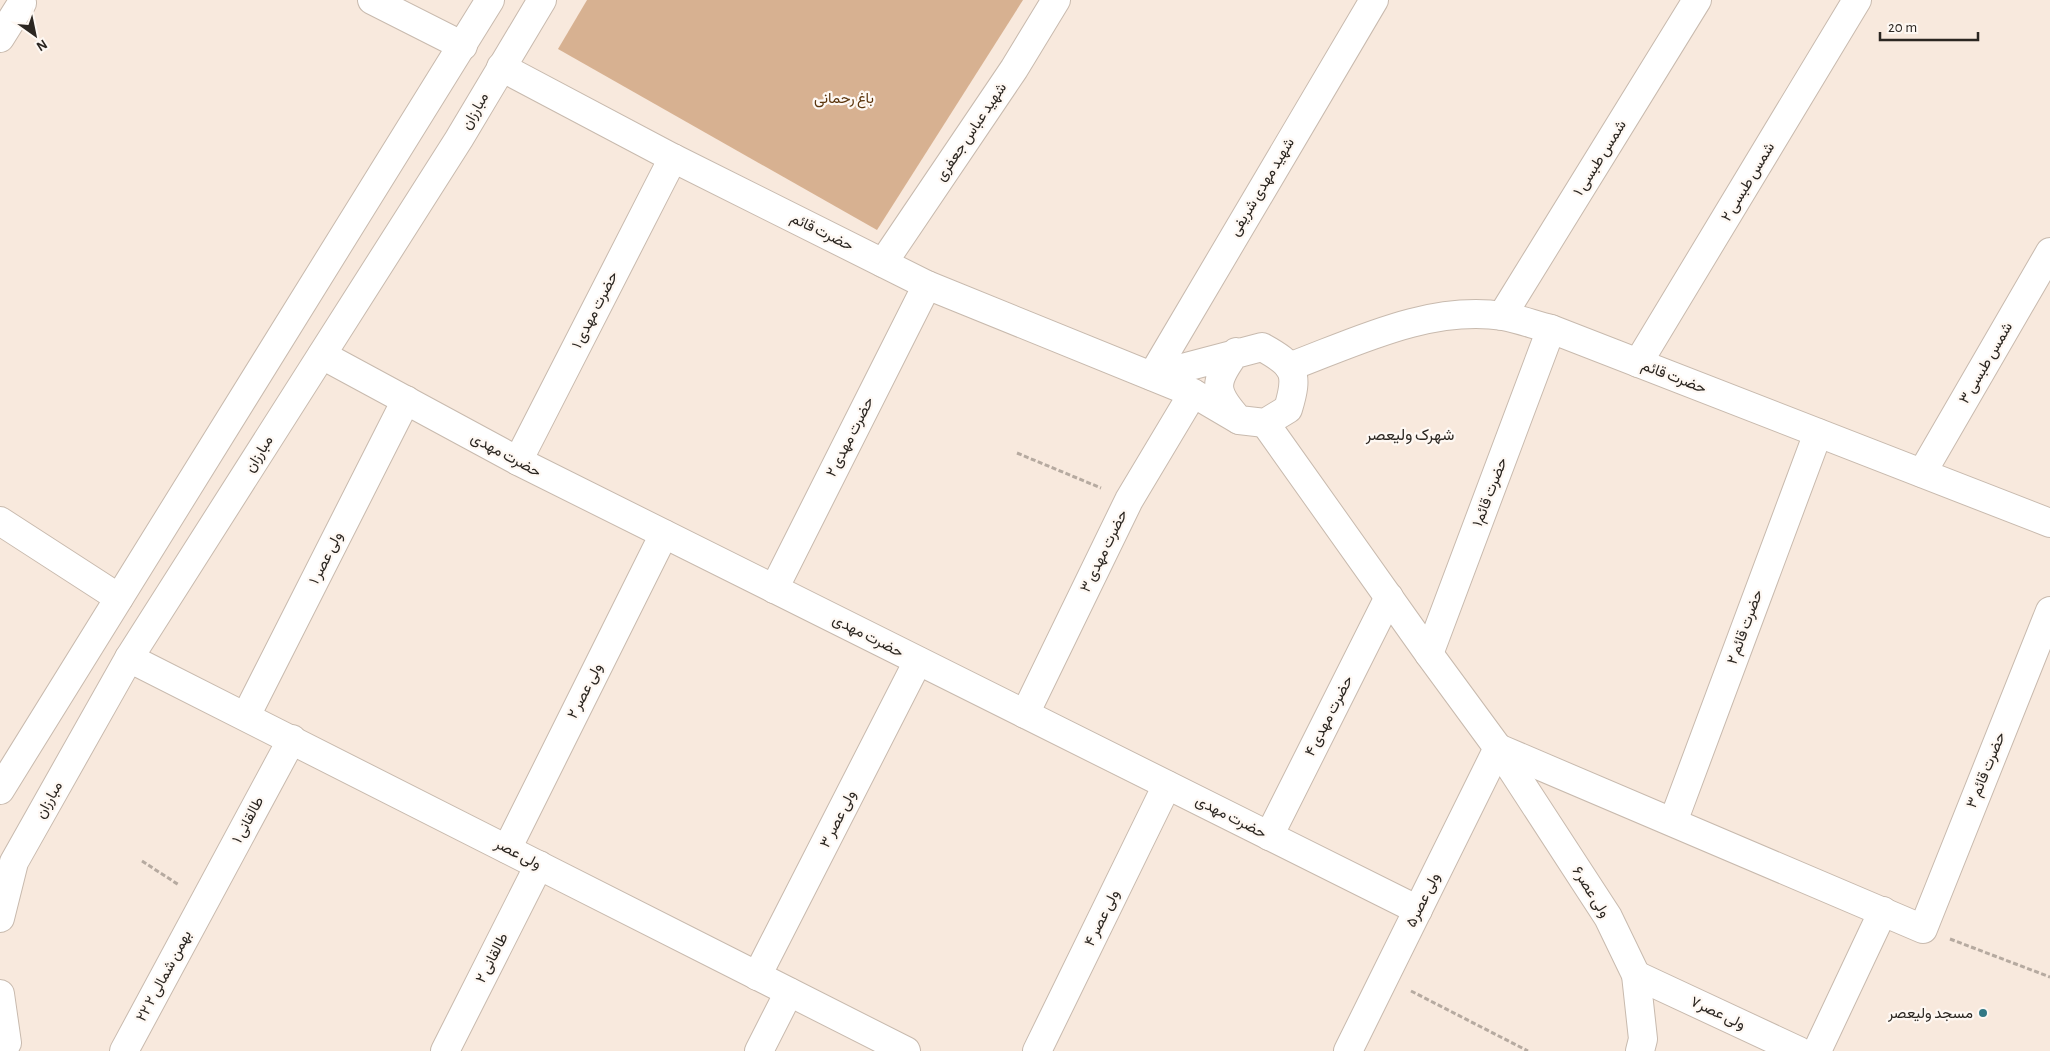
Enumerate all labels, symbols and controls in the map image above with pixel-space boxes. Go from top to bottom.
north arrow [10,10,60,60]
scale bar [1880,10,1978,42]
text: 20 m [1888,20,1917,35]
text: N [34,37,49,54]
street label: شهید عباس جعفری [933,80,1011,185]
street label: مبارزان [459,90,492,132]
park label: باغ رحمانی [814,91,874,109]
street label: شمس طبسی ۱ [1571,118,1631,199]
street label: شهید مهدی شریفی [1227,135,1299,240]
street label: شمس طبسی ۲ [1719,140,1779,225]
street label: حضرت قائم [787,210,856,255]
street label: حضرت مهدی ۱ [569,269,623,352]
street label: شمس طبسی ۳ [1957,320,2017,407]
street label: حضرت قائم [1639,358,1708,398]
street label: حضرت مهدی ۲ [823,395,878,480]
district label: شهرک ولیعصر [1365,427,1454,445]
street label: حضرت مهدی [467,430,544,482]
street label: مبارزان [242,433,277,475]
street label: حضرت قائم۱ [1470,456,1512,529]
street label: حضرت مهدی ۳ [1078,507,1132,595]
street label: ولی عصر ۱ [306,529,347,587]
street label: حضرت قائم ۲ [1725,588,1767,667]
street label: حضرت مهدی [829,612,906,662]
street label: ولی عصر ۲ [565,661,607,722]
street label: حضرت مهدی ۴ [1302,673,1357,760]
street label: حضرت قائم ۳ [1964,730,2010,811]
street label: مبارزان [33,779,66,822]
street label: ولی عصر ۳ [817,788,861,851]
street label: حضرت مهدی [1192,793,1269,843]
street label: طالقانی ۱ [230,794,268,847]
street label: ولی عصر [491,836,544,874]
street label: ولی عصر۶ [1568,864,1612,921]
street label: ولی عصر۵ [1403,870,1444,930]
street label: ولی عصر ۴ [1082,887,1124,949]
street label: ۲۲ بهمن شمالی ۲ [134,928,196,1025]
street label: طالقانی ۲ [473,930,513,986]
street label: ولی عصر۷ [1687,994,1748,1034]
place label: مسجد ولیعصر [1887,1006,1973,1022]
marker: مسجد ولیعصر [1977,1007,1989,1019]

